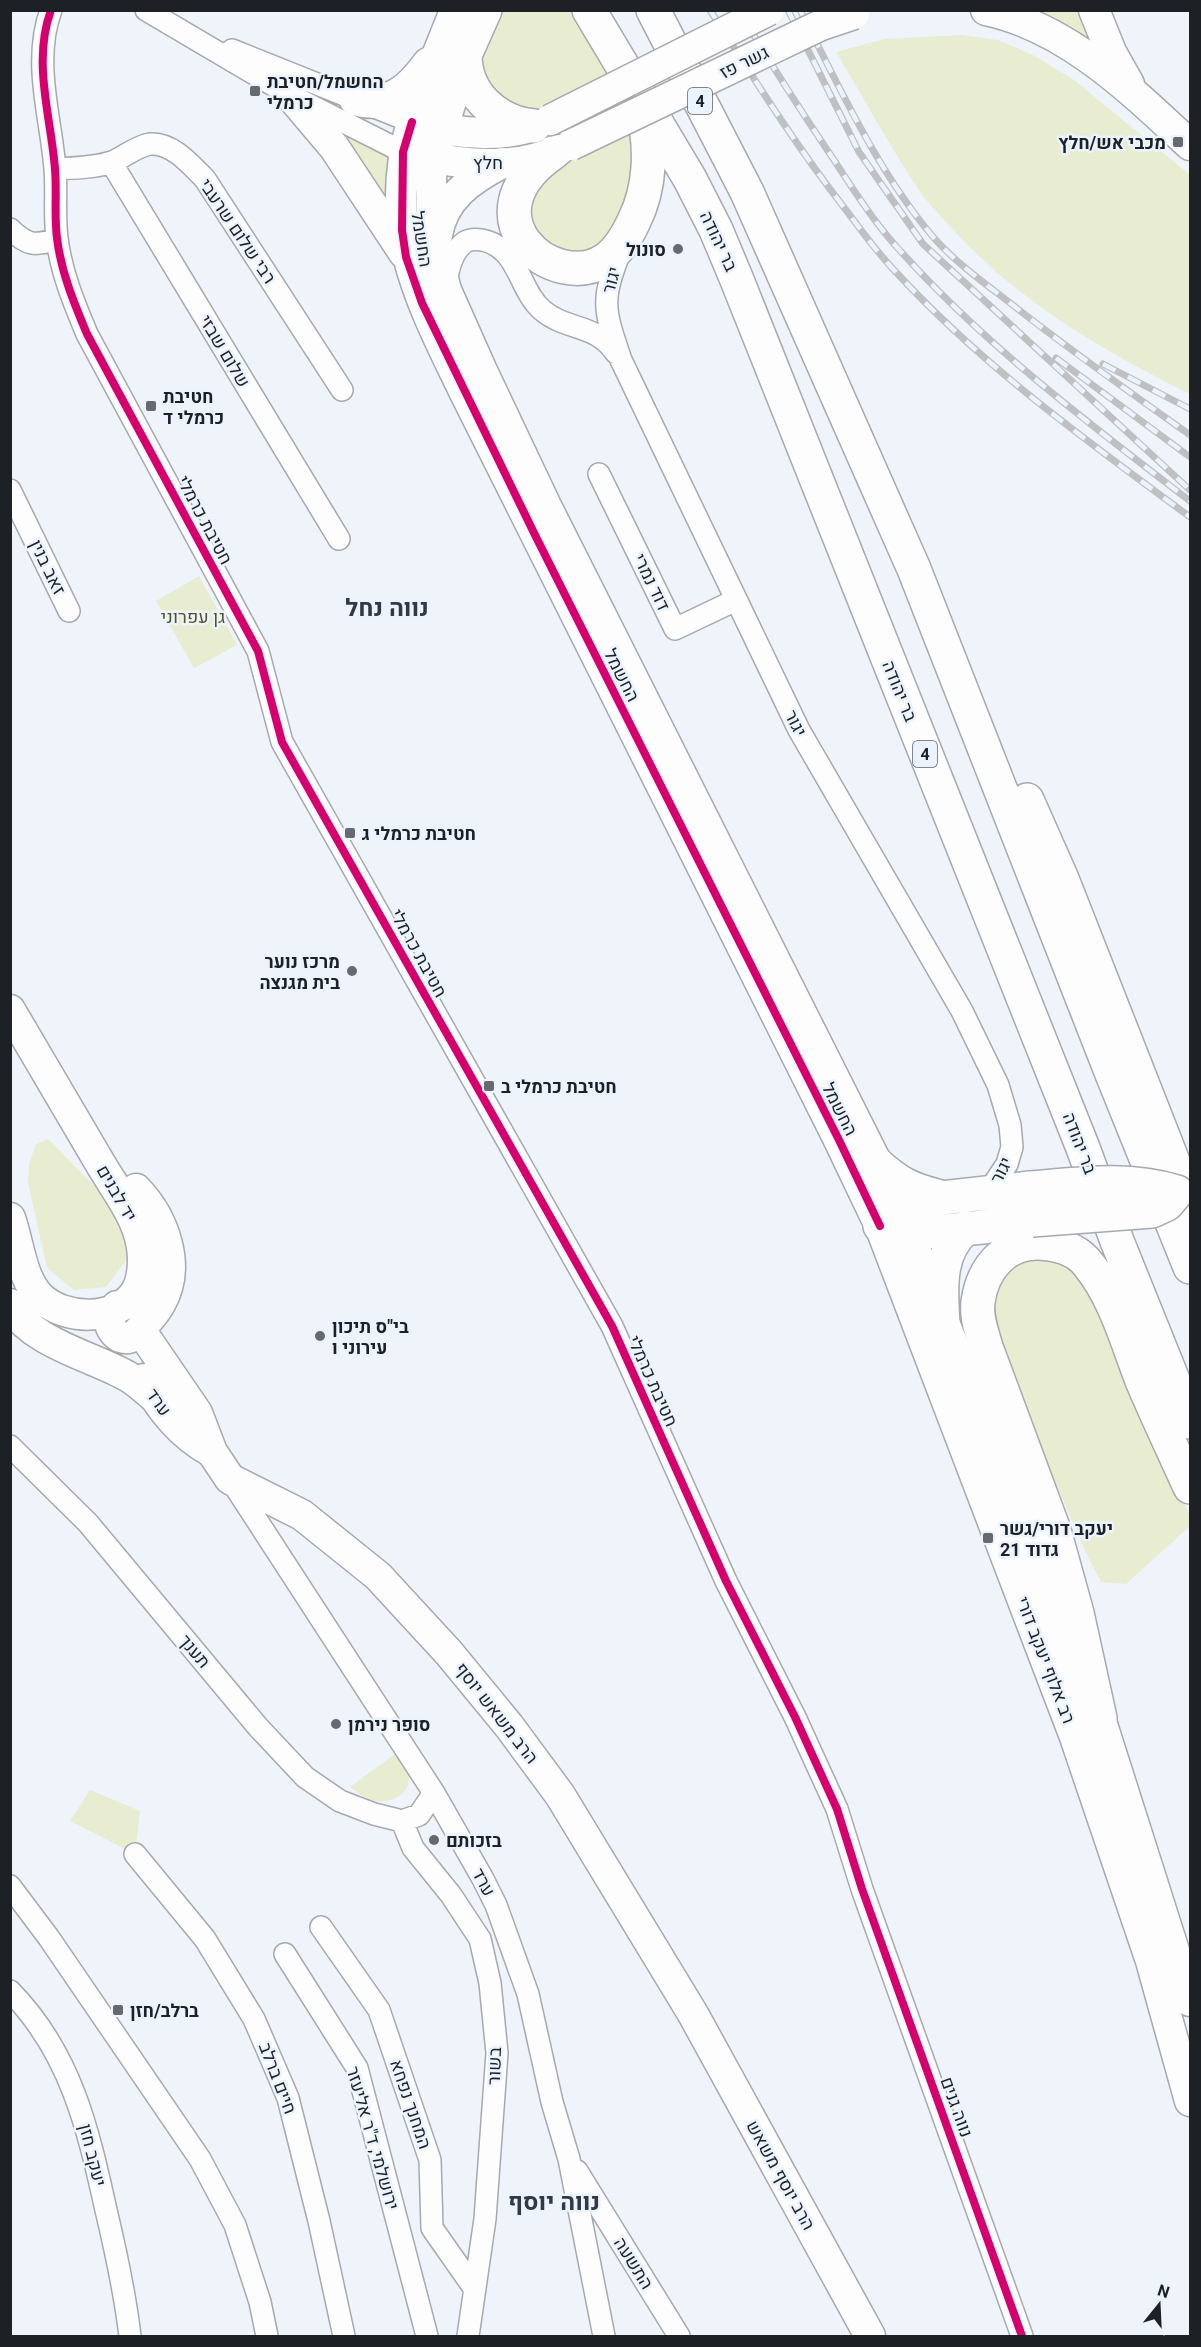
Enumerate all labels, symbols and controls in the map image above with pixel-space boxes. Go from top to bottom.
street label: גשר פז [716,41,772,83]
place label: החשמל/חטיבת כרמלי [267,71,384,113]
marker: החשמל/חטיבת כרמלי [248,84,262,98]
road number: 4 [688,88,712,114]
place label: מכבי אש/חלץ [1058,132,1166,153]
marker: מכבי אש/חלץ [1171,135,1185,149]
street label: חלץ [473,152,503,173]
street label: רבי שלום שרעבי [195,175,281,287]
street label: בר יהודה [696,208,742,275]
street label: החשמל [407,209,437,269]
place label: סונול [626,239,666,260]
marker: סונול [671,242,685,256]
street label: יגור [597,264,625,296]
street label: שלום שבזי [195,311,255,391]
place label: חטיבת כרמלי ד [163,386,224,428]
marker: חטיבת כרמלי ד [144,399,158,413]
street label: חטיבת כרמלי [173,472,237,568]
street label: זאב בנין [26,536,70,598]
street label: דוד נמרי [629,550,675,614]
district label: נווה נחל [345,594,429,622]
park label: גן עפרוני [161,606,225,627]
street label: החשמל [600,645,644,705]
street label: בר יהודה [878,657,922,725]
street label: יגור [781,706,811,740]
road number: 4 [913,741,937,767]
place label: חטיבת כרמלי ג [362,823,476,844]
marker: חטיבת כרמלי ג [343,826,357,840]
street label: חטיבת כרמלי [386,905,452,1001]
place label: מרכז נוער בית מגנצה [259,951,340,993]
marker: מרכז נוער בית מגנצה [345,964,359,978]
place label: חטיבת כרמלי ב [501,1076,617,1097]
marker: חטיבת כרמלי ב [482,1079,496,1093]
street label: החשמל [818,1079,862,1139]
street label: בר יהודה [1059,1109,1101,1177]
street label: יגור [986,1153,1016,1187]
street label: יד לבנים [93,1161,141,1225]
place label: בי"ס תיכון עירוני ו [332,1316,409,1358]
marker: בי"ס תיכון עירוני ו [313,1329,327,1343]
street label: חטיבת כרמלי [624,1332,682,1430]
street label: ערד [142,1384,176,1420]
place label: יעקב דורי/גשר גדוד 21 [1000,1518,1113,1560]
marker: יעקב דורי/גשר גדוד 21 [981,1531,995,1545]
street label: רב אלוף יעקב דורי [1012,1594,1080,1726]
street label: תענך [175,1630,215,1672]
street label: הרב משאש יוסף [451,1658,543,1768]
place label: סופר נירמן [348,1714,430,1735]
marker: סופר נירמן [329,1717,343,1731]
place label: בזכותם [446,1830,502,1851]
marker: בזכותם [427,1833,441,1847]
street label: ערד [468,1864,500,1900]
place label: ברלב/חזן [130,2000,199,2021]
marker: ברלב/חזן [111,2003,125,2017]
street label: חיים ברלב [255,2039,301,2117]
street label: בשור [483,2046,505,2085]
street label: המחנך נפחא [386,2057,436,2151]
street label: ירושלמי, ד"ר אליעזר [342,2064,404,2212]
street label: נווה גנים [936,2074,978,2140]
street label: הרב יוסף משאש [742,2116,820,2234]
street label: יעקב חזן [75,2122,111,2188]
district label: נווה יוסף [508,2188,600,2216]
street label: התשעה [610,2233,658,2293]
north arrow [1129,2275,1189,2335]
text: N [1155,2280,1172,2302]

